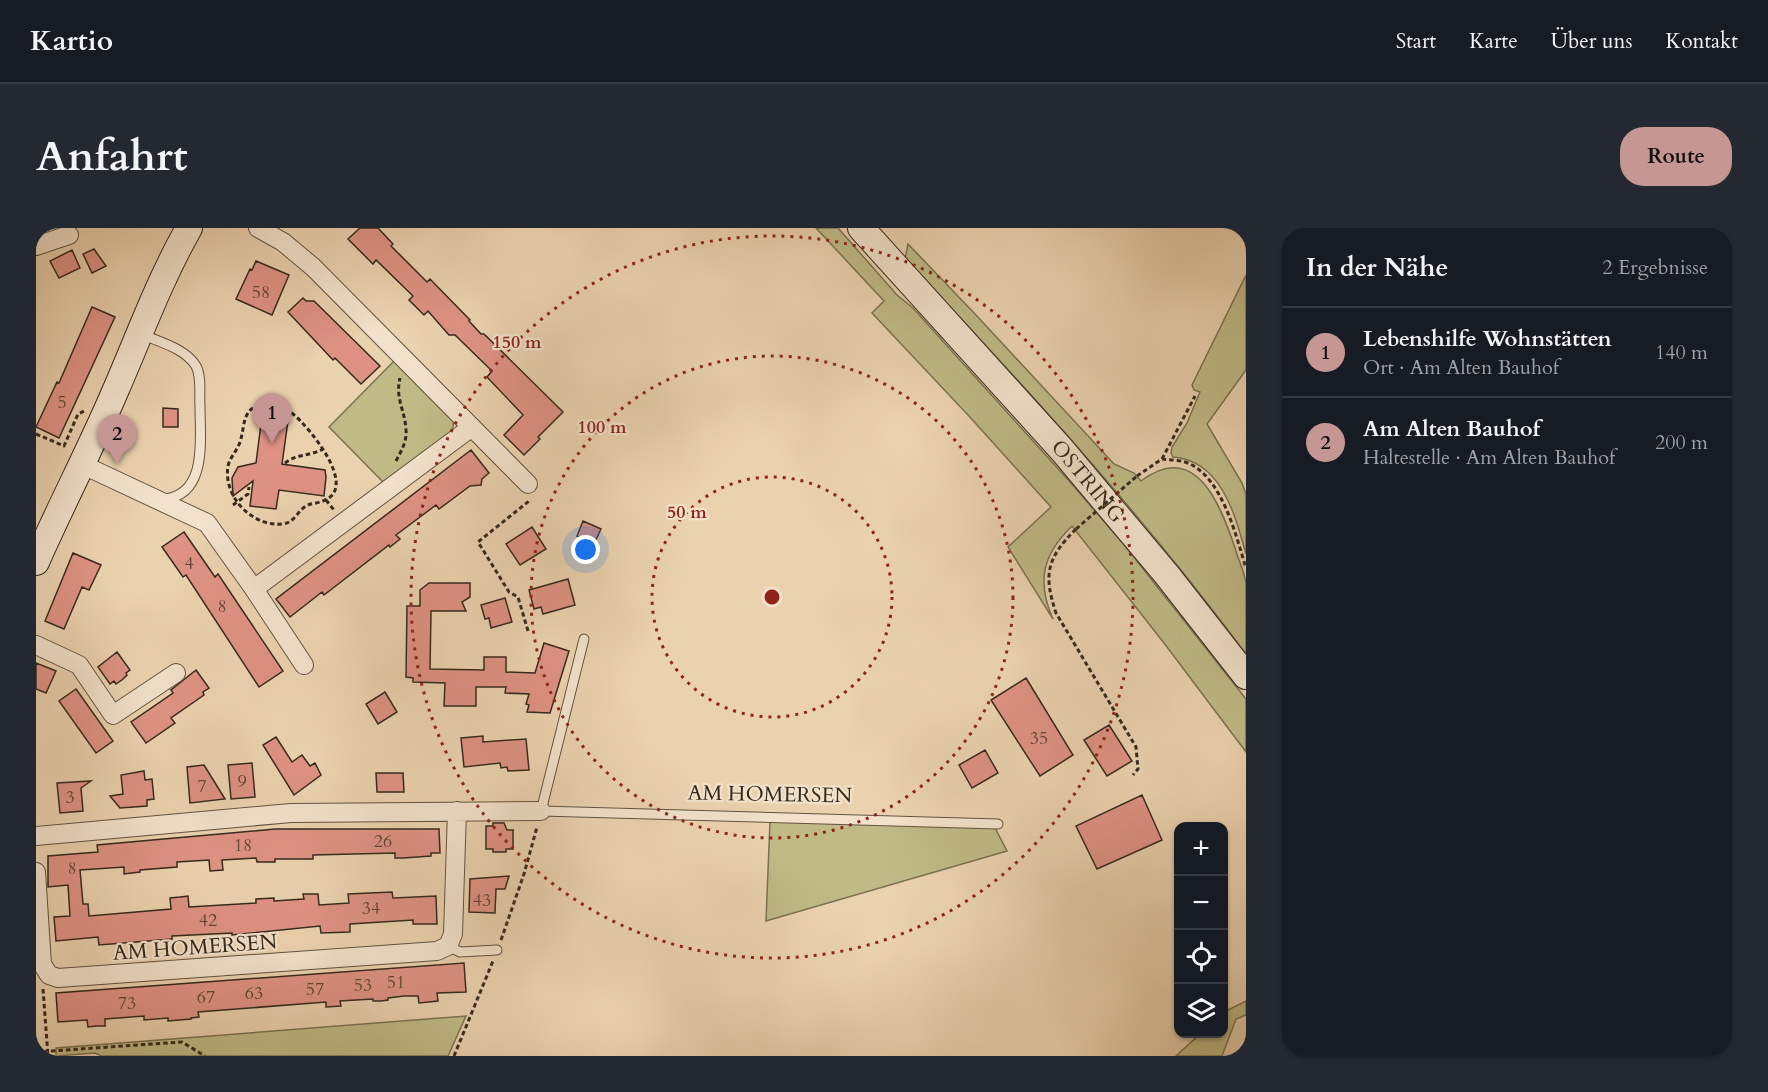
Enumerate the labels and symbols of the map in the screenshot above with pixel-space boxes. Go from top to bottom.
house number: 58 [252,280,270,305]
text: 150 m [492,330,542,355]
house number: 5 [57,390,67,415]
pin: 1 [252,394,292,443]
pin: 2 [98,414,136,464]
text: 100 m [577,415,627,440]
street label: OSTRING [1044,433,1131,529]
text: 50 m [667,500,707,525]
your location [571,535,600,564]
house number: 4 [184,551,194,576]
centre of rings [762,587,782,607]
house number: 8 [217,594,227,619]
house number: 35 [1030,726,1048,751]
house number: 9 [237,769,247,794]
house number: 7 [197,774,207,799]
street label: AM HOMERSEN [687,779,853,810]
house number: 3 [65,785,75,810]
house number: 26 [374,829,392,854]
house number: 18 [234,833,252,858]
house number: 8 [67,856,77,881]
house number: 43 [473,888,491,913]
house number: 34 [362,896,380,921]
house number: 42 [199,908,217,933]
street label: AM HOMERSEN [112,927,278,968]
house number: 51 [387,970,405,995]
house number: 53 [354,973,372,998]
house number: 57 [306,977,324,1002]
house number: 63 [245,981,263,1006]
house number: 67 [197,985,215,1010]
house number: 73 [118,991,136,1016]

